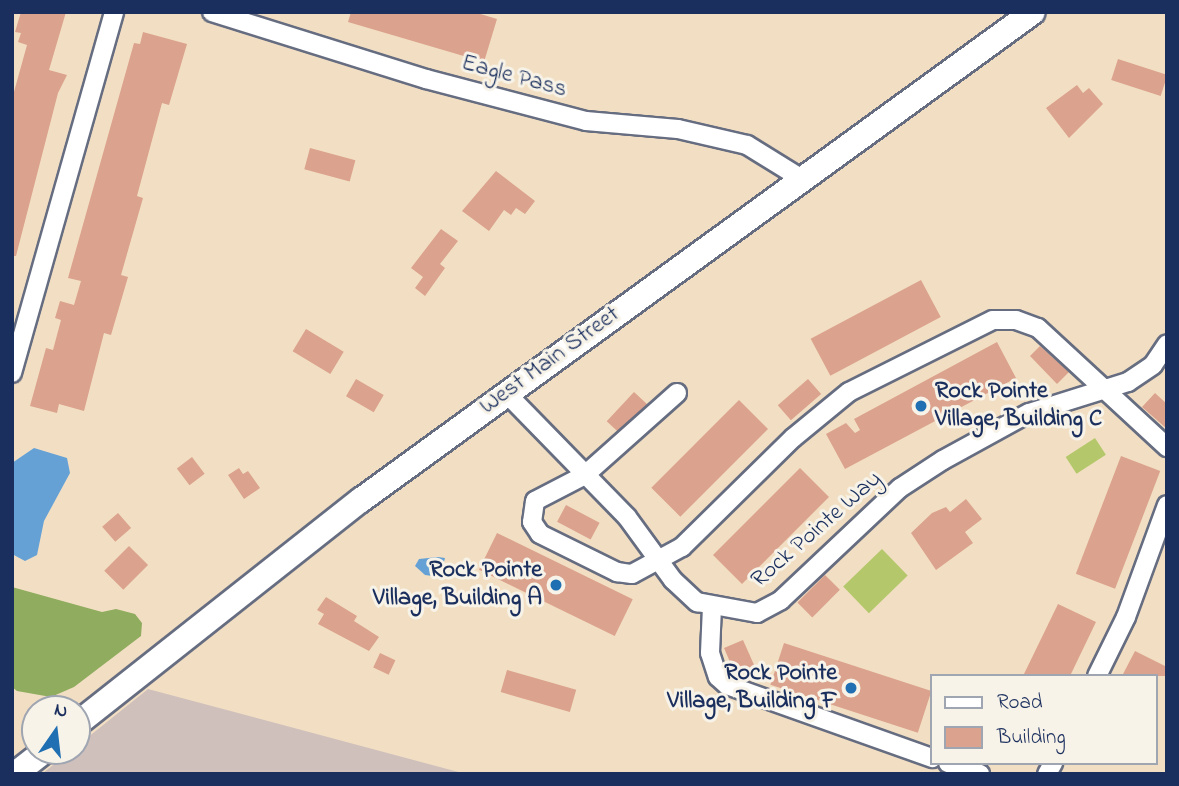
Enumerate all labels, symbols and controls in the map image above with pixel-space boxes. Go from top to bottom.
street label: Eagle Pass [458,49,570,105]
street label: West Main Street [474,301,626,421]
place label: Rock Pointe Village, Building C [935,378,1102,434]
marker: Rock Pointe Village, Building C [913,398,929,414]
street label: Rock Pointe Way [746,465,888,595]
place label: Rock Pointe Village, Building A [373,557,542,613]
marker: Rock Pointe Village, Building A [548,577,564,593]
place label: Rock Pointe Village, Building F [667,660,837,716]
legend [930,674,1158,765]
marker: Rock Pointe Village, Building F [843,680,859,696]
text: Road [997,688,1043,718]
north arrow [21,695,91,765]
text: N [51,696,70,726]
text: Building [997,723,1066,753]

